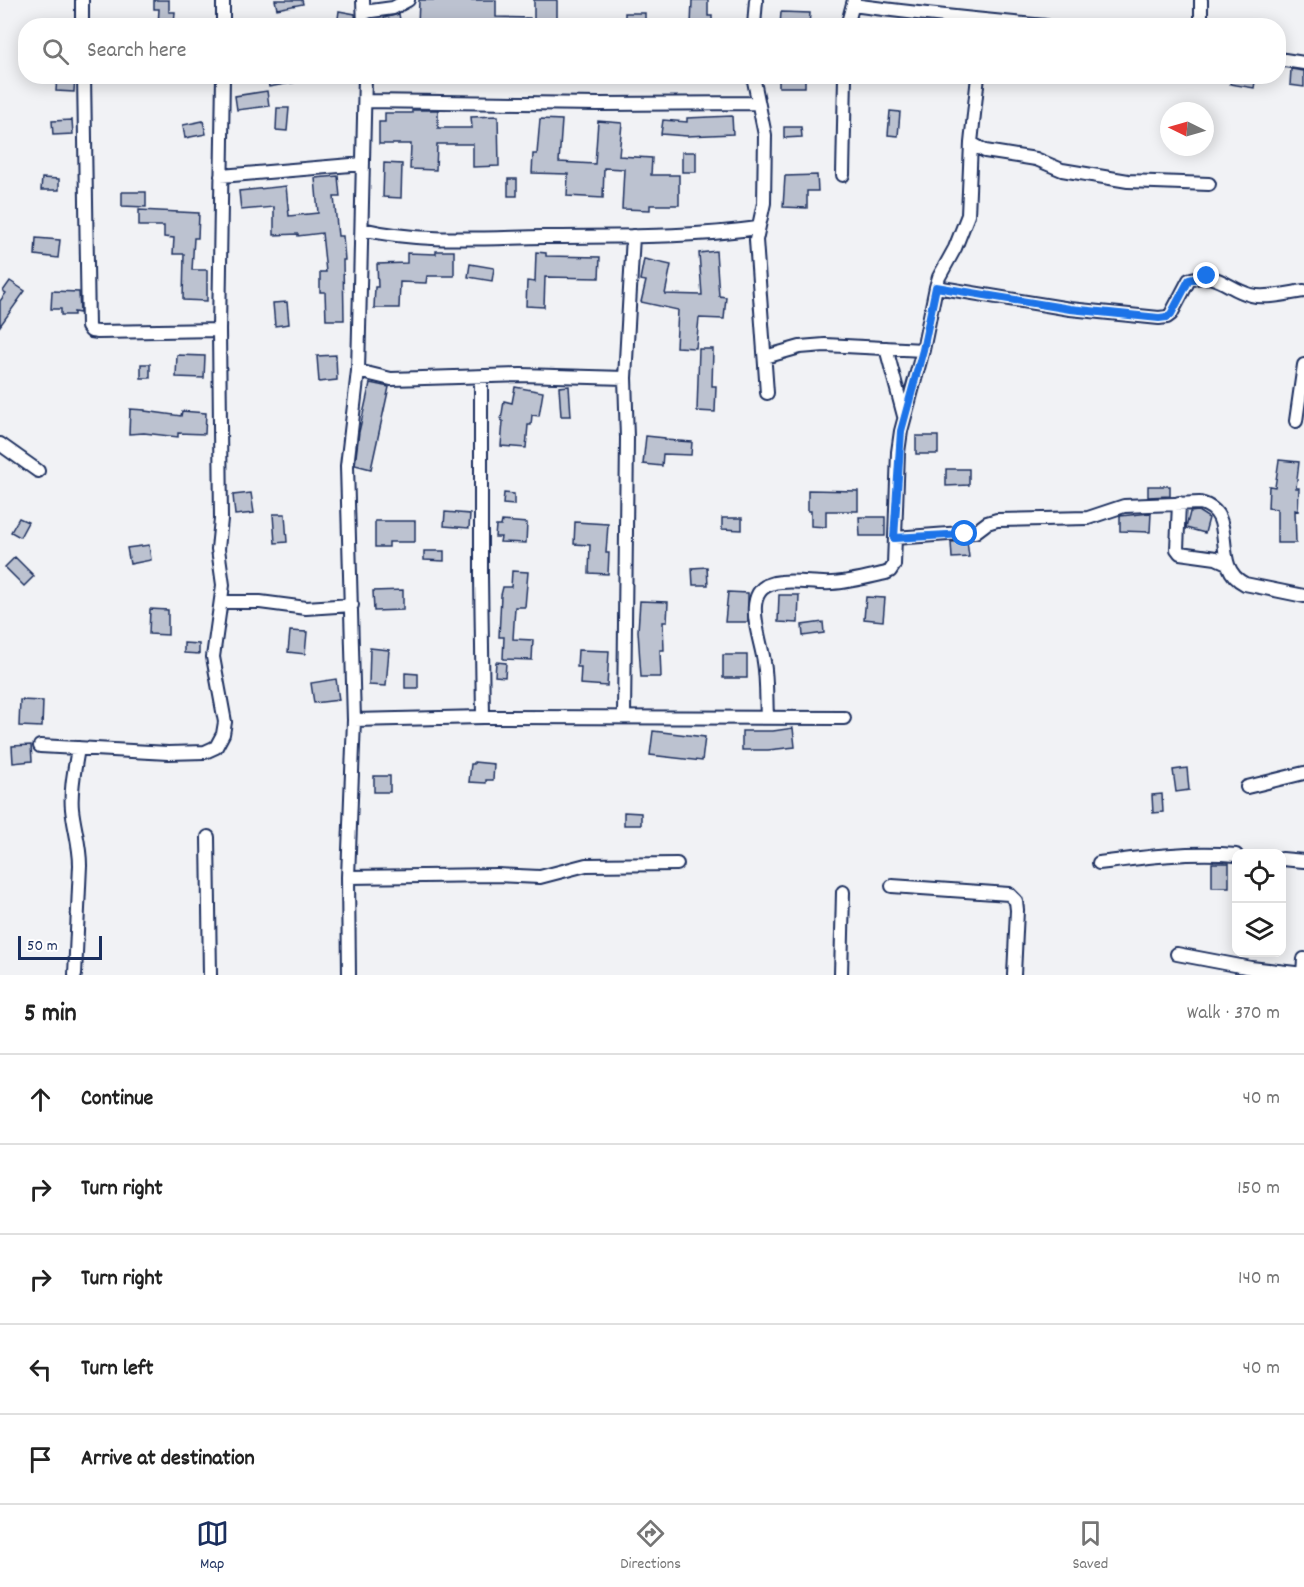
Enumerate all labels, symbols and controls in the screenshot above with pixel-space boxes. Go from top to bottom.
search box [18,18,1286,84]
icon: search [39,35,72,68]
text: Search here [87,36,186,67]
north arrow [1160,102,1214,156]
route end [1193,262,1219,288]
route start [951,520,977,546]
map controls [1232,849,1286,957]
button: locate [1232,849,1286,903]
button: layers [1232,903,1286,957]
scale bar [18,933,102,960]
text: 50 m [27,935,58,958]
text: 5 min [24,996,77,1033]
text: Walk · 370 m [1187,1000,1280,1028]
icon: ahead [24,1083,57,1116]
text: Continue [81,1084,153,1115]
text: 40 m [1242,1085,1280,1113]
icon: right [24,1173,57,1206]
text: Turn right [81,1174,163,1205]
text: 150 m [1237,1175,1280,1203]
icon: right [24,1263,57,1296]
text: Turn right [81,1264,163,1295]
text: 140 m [1238,1265,1280,1293]
icon: left [24,1353,57,1386]
text: Turn left [81,1354,153,1385]
text: 40 m [1242,1355,1280,1383]
icon: arrive [24,1443,57,1476]
text: Arrive at destination [81,1444,255,1475]
tab: Map [196,1517,229,1576]
tab: Directions [620,1517,681,1576]
tab: Saved [1072,1517,1108,1576]

